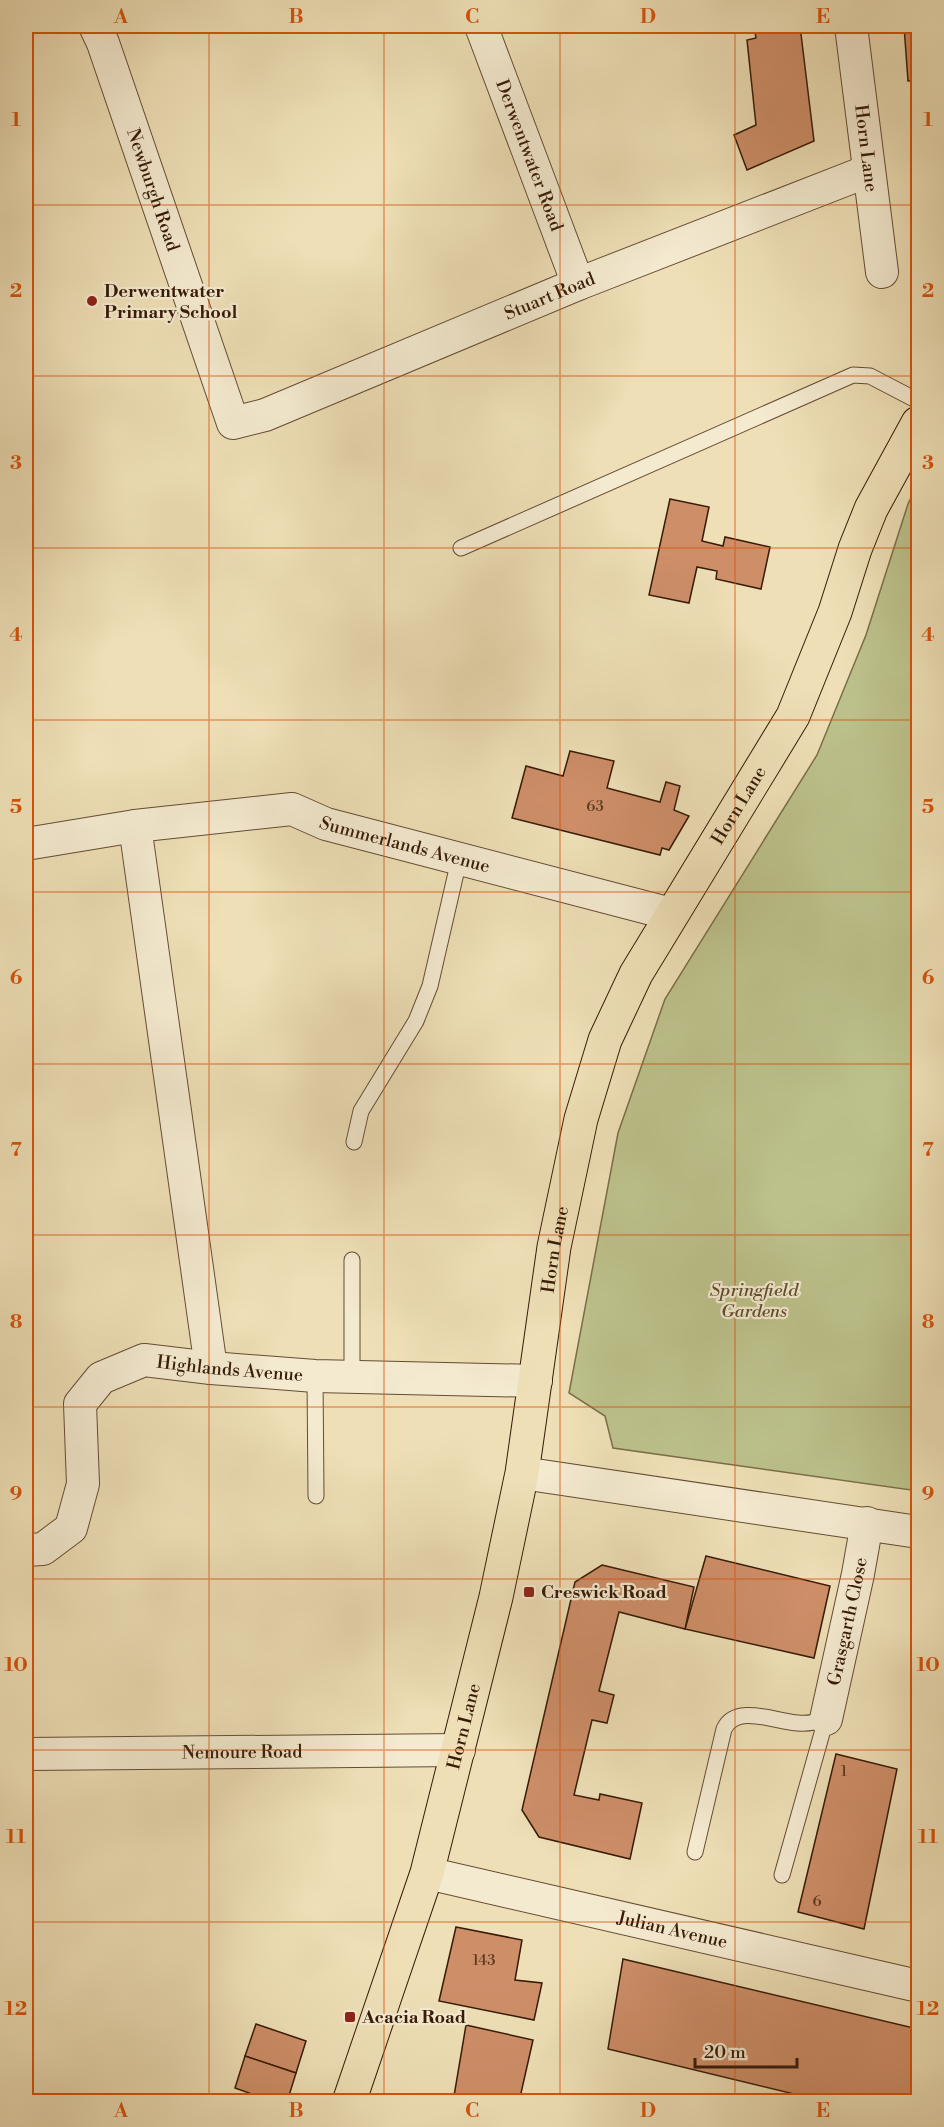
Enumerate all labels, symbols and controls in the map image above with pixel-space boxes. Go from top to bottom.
text: A [113,5,129,30]
text: B [288,5,304,30]
text: C [465,5,479,30]
text: D [640,5,656,30]
text: E [816,5,830,30]
street label: Derwentwater Road [491,76,569,235]
street label: Horn Lane [849,103,883,193]
text: 1 [11,108,21,133]
text: 1 [923,108,933,133]
street label: Newburgh Road [122,125,185,255]
street label: Stuart Road [501,267,599,325]
text: 2 [10,279,22,304]
text: 2 [922,279,934,304]
place label: Derwentwater Primary School [104,280,238,324]
marker: Derwentwater Primary School [85,294,99,308]
text: 3 [10,451,22,476]
text: 3 [922,451,934,476]
text: 4 [9,623,23,648]
text: 4 [921,623,935,648]
street label: Horn Lane [706,762,771,849]
text: 5 [10,795,22,820]
text: 5 [922,795,934,820]
house number: 63 [586,797,604,816]
street label: Summerlands Avenue [316,811,492,878]
text: 6 [10,966,23,991]
text: 6 [922,966,935,991]
text: 7 [10,1138,22,1163]
text: 7 [922,1138,934,1163]
street label: Horn Lane [536,1204,574,1294]
park label: Springfield Gardens [710,1279,799,1323]
text: 8 [10,1310,23,1335]
text: 8 [922,1310,935,1335]
street label: Highlands Avenue [155,1350,304,1387]
text: 9 [10,1482,22,1507]
text: 9 [922,1482,934,1507]
street label: Grasgarth Close [822,1555,872,1688]
place label: Creswick Road [541,1581,667,1604]
marker: Creswick Road [522,1585,536,1599]
text: 10 [4,1653,28,1678]
text: 10 [916,1653,940,1678]
street label: Horn Lane [442,1681,485,1772]
street label: Nemoure Road [182,1740,303,1764]
house number: 1 [841,1762,848,1781]
text: 11 [6,1825,26,1850]
text: 11 [918,1825,938,1850]
house number: 6 [812,1892,822,1911]
street label: Julian Avenue [614,1906,730,1953]
house number: 143 [472,1951,496,1970]
text: 12 [5,1997,27,2022]
text: 12 [917,1997,939,2022]
place label: Acacia Road [361,2006,466,2029]
marker: Acacia Road [343,2010,357,2024]
scale bar [695,2031,797,2069]
text: 20 m [704,2041,746,2064]
text: A [113,2099,129,2124]
text: B [288,2099,304,2124]
text: C [465,2099,479,2124]
text: D [640,2099,656,2124]
text: E [816,2099,830,2124]

